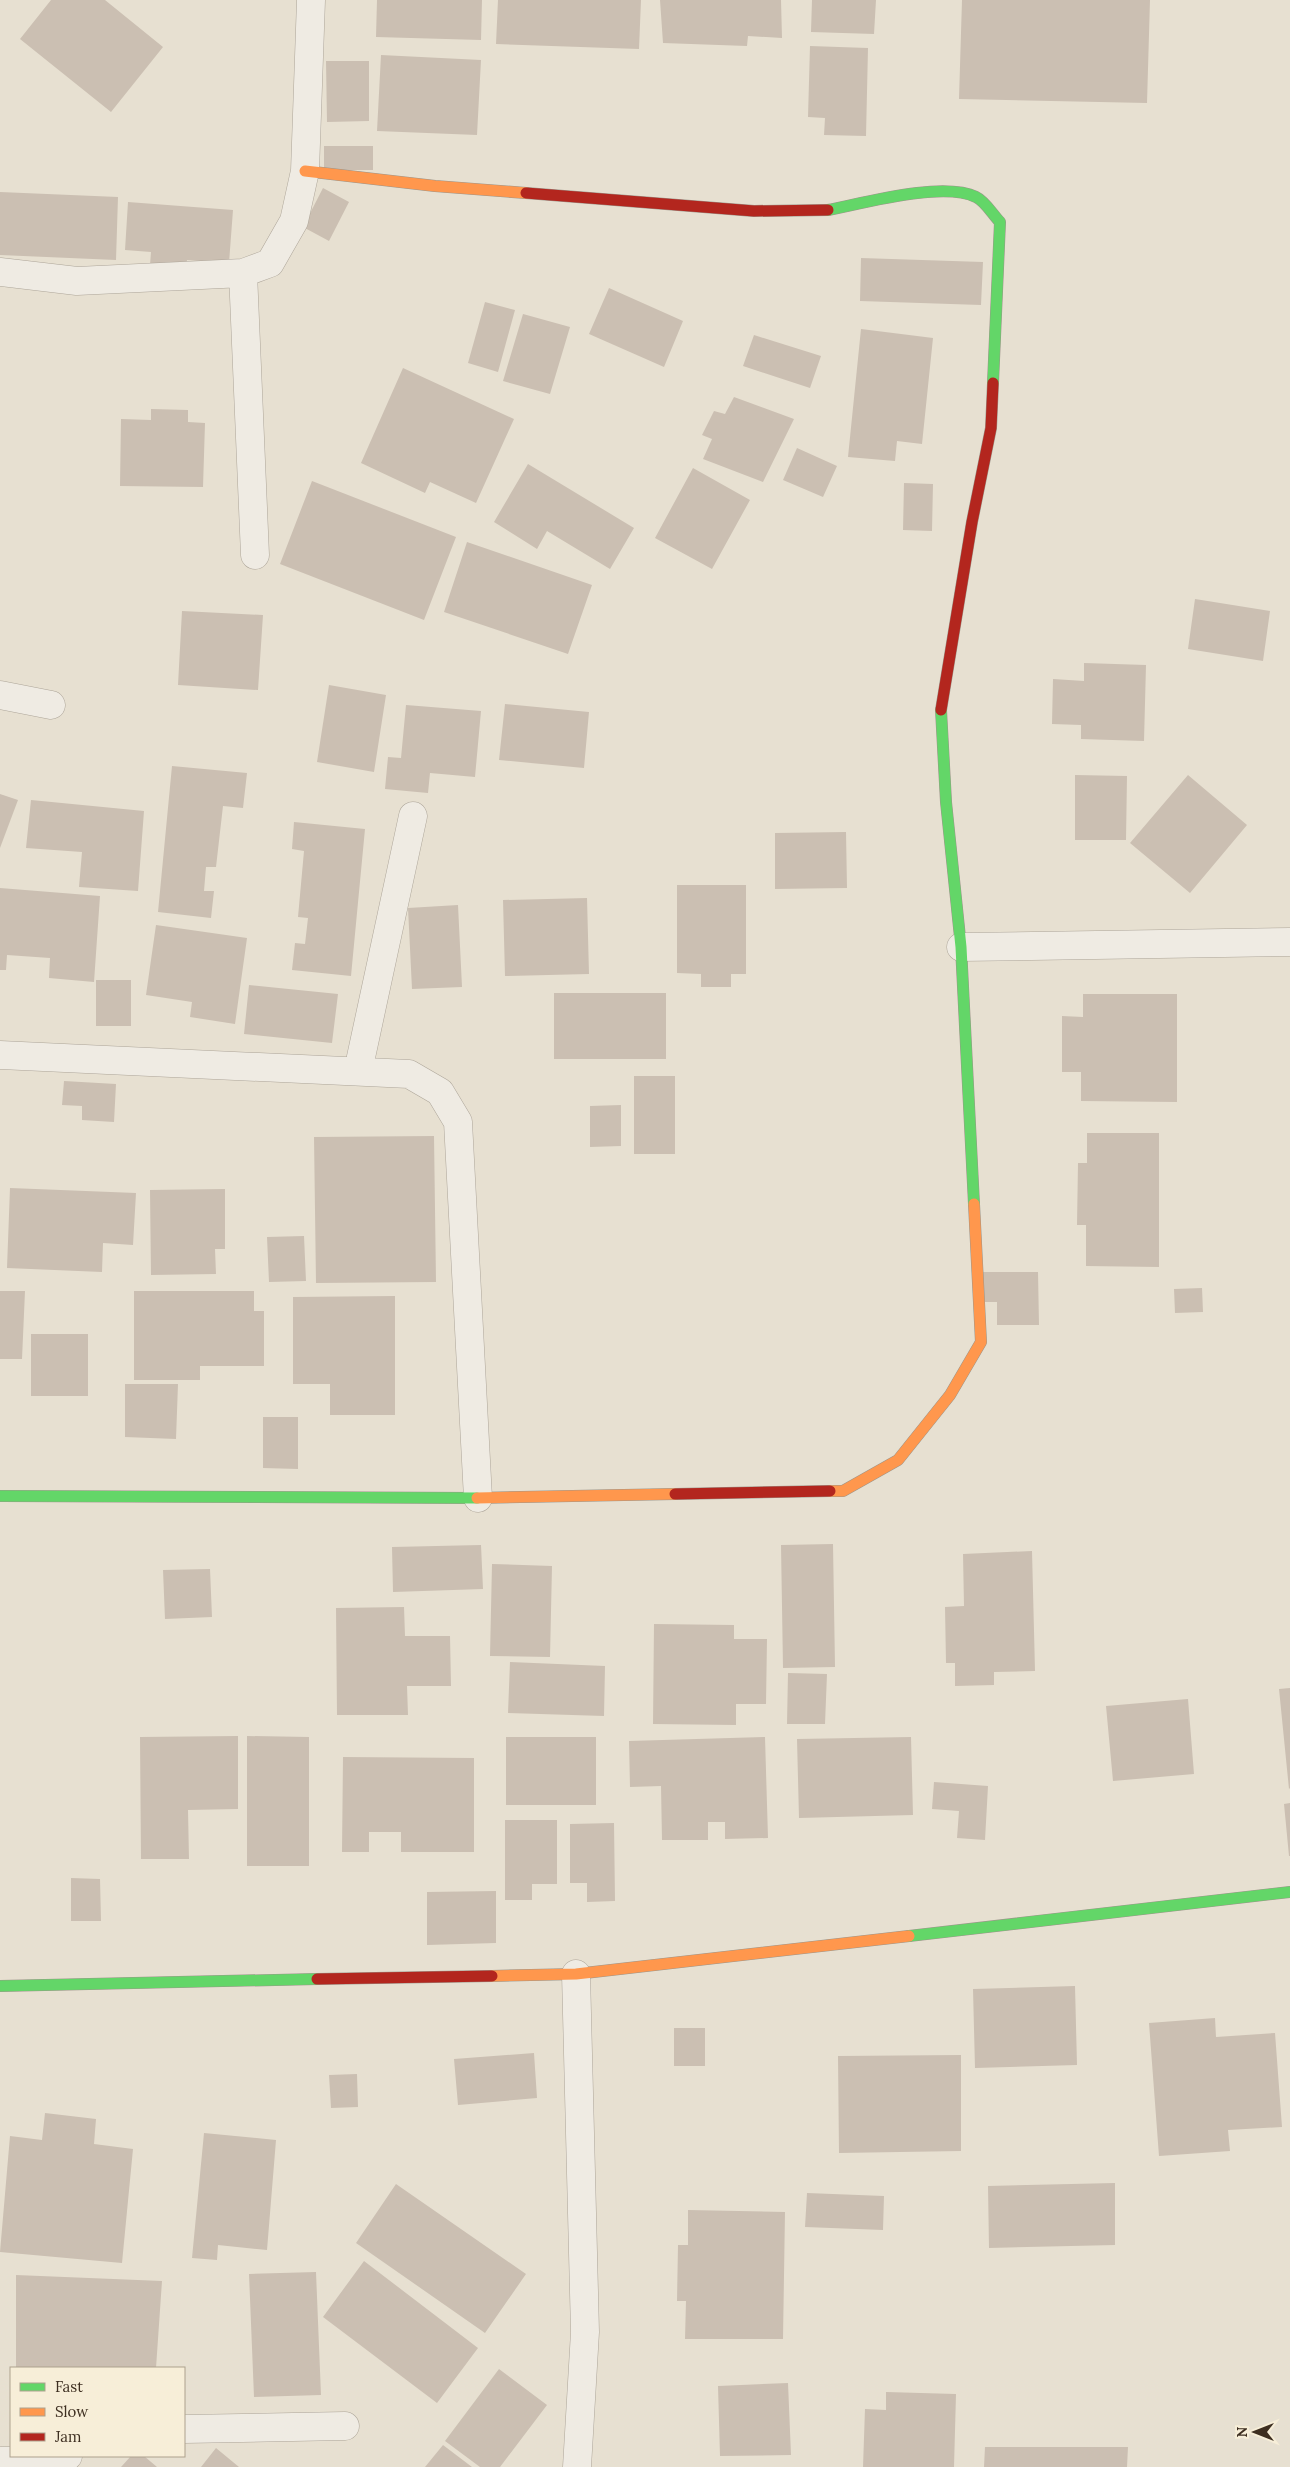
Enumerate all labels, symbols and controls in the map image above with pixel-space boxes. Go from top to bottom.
legend [10,2367,185,2457]
text: Fast [55,2377,83,2396]
text: Slow [55,2402,88,2421]
north arrow [1230,2407,1280,2457]
text: N [1233,2426,1251,2437]
text: Jam [54,2427,82,2446]

